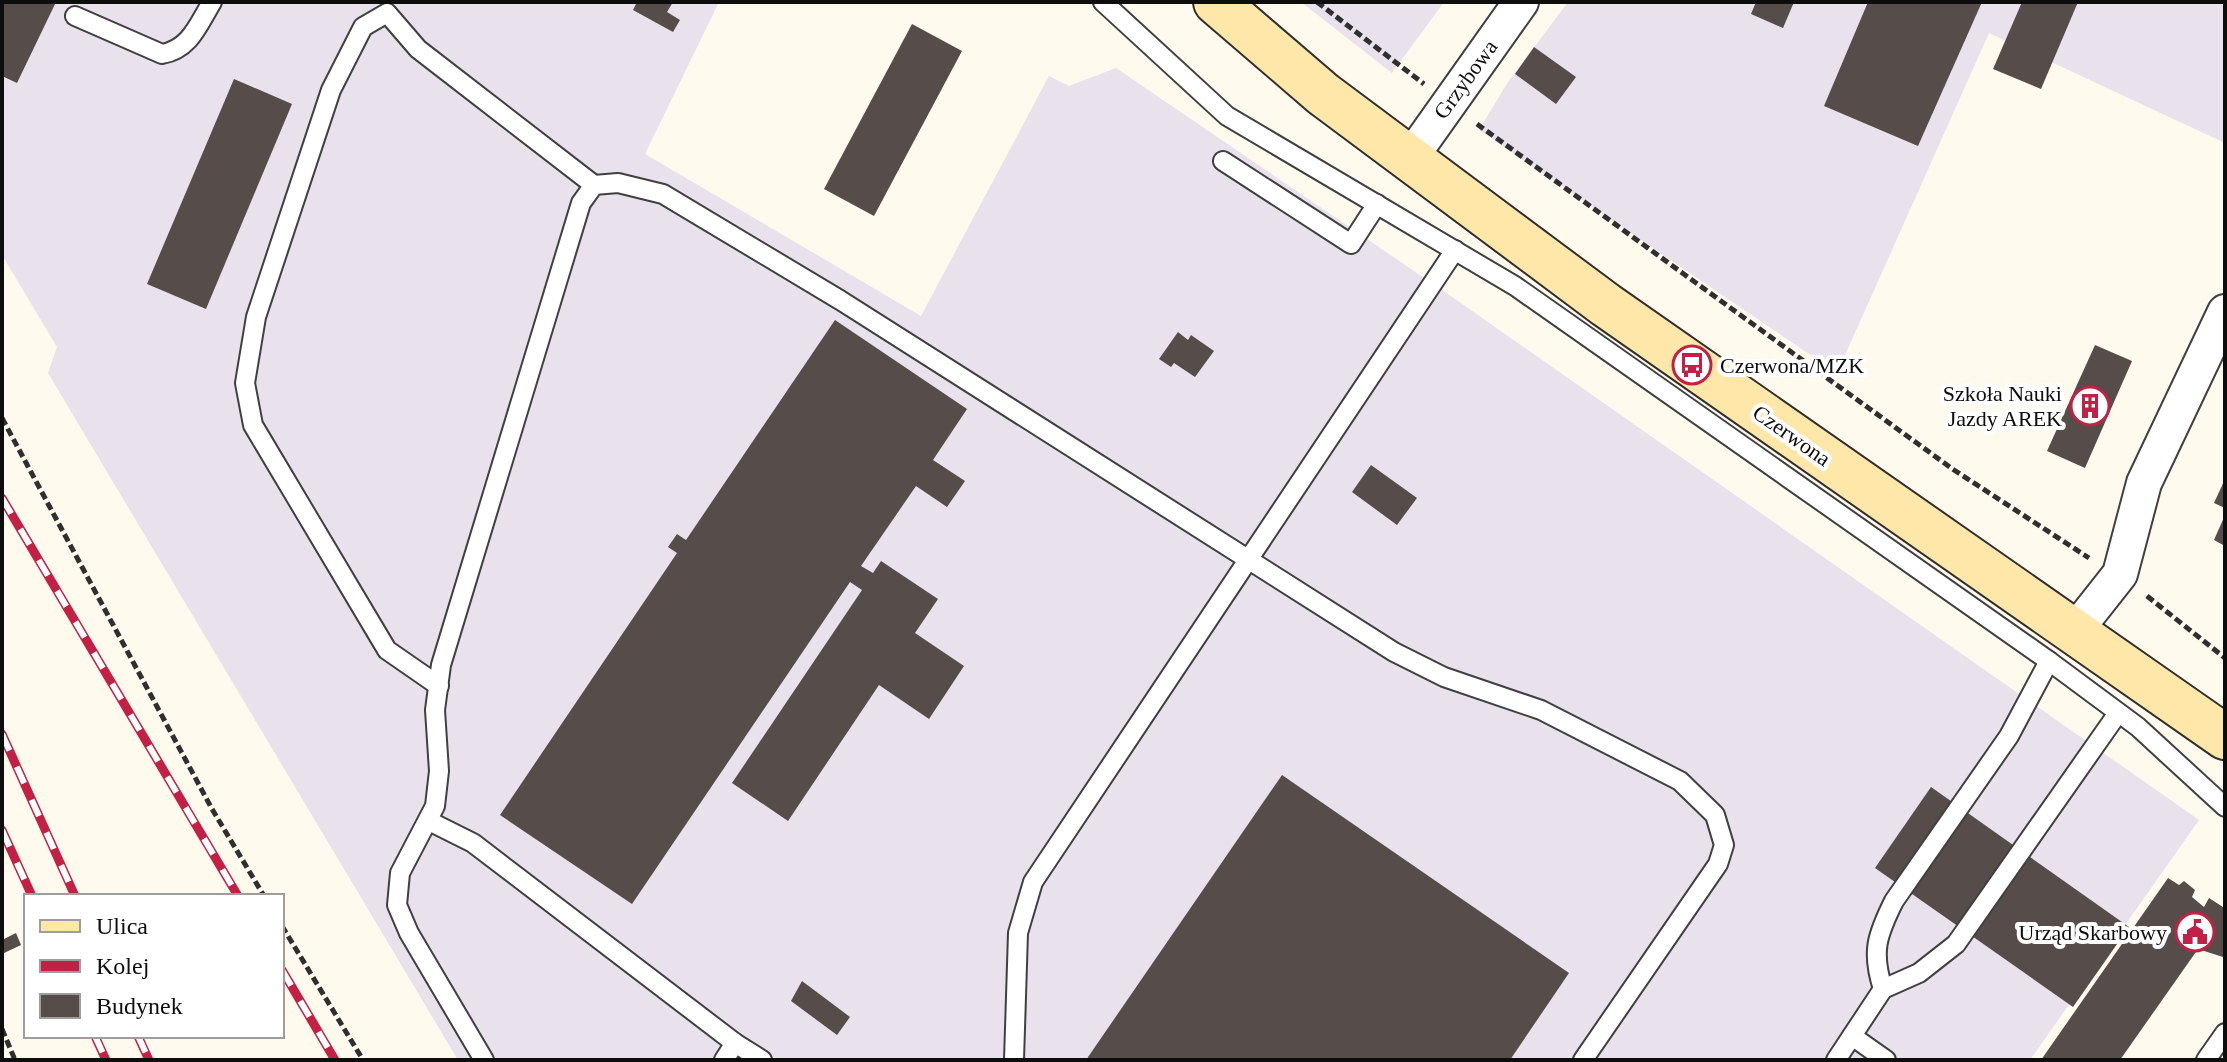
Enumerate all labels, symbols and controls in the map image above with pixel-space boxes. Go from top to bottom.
street label: Grzybowa [1428,35,1503,124]
bus stop icon: Czerwona/MZK [1671,344,1713,386]
place label: Czerwona/MZK [1720,353,1864,378]
place label: Szkoła Nauki Jazdy AREK [1943,381,2062,431]
building icon: Szkoła Nauki Jazdy AREK [2069,385,2111,427]
street label: Czerwona [1748,400,1836,471]
legend [24,894,284,1038]
public building icon: Urząd Skarbowy [2174,911,2216,953]
text: Ulica [96,913,148,939]
place label: Urząd Skarbowy [2019,920,2167,945]
text: Kolej [96,953,149,979]
text: Budynek [96,993,183,1019]

